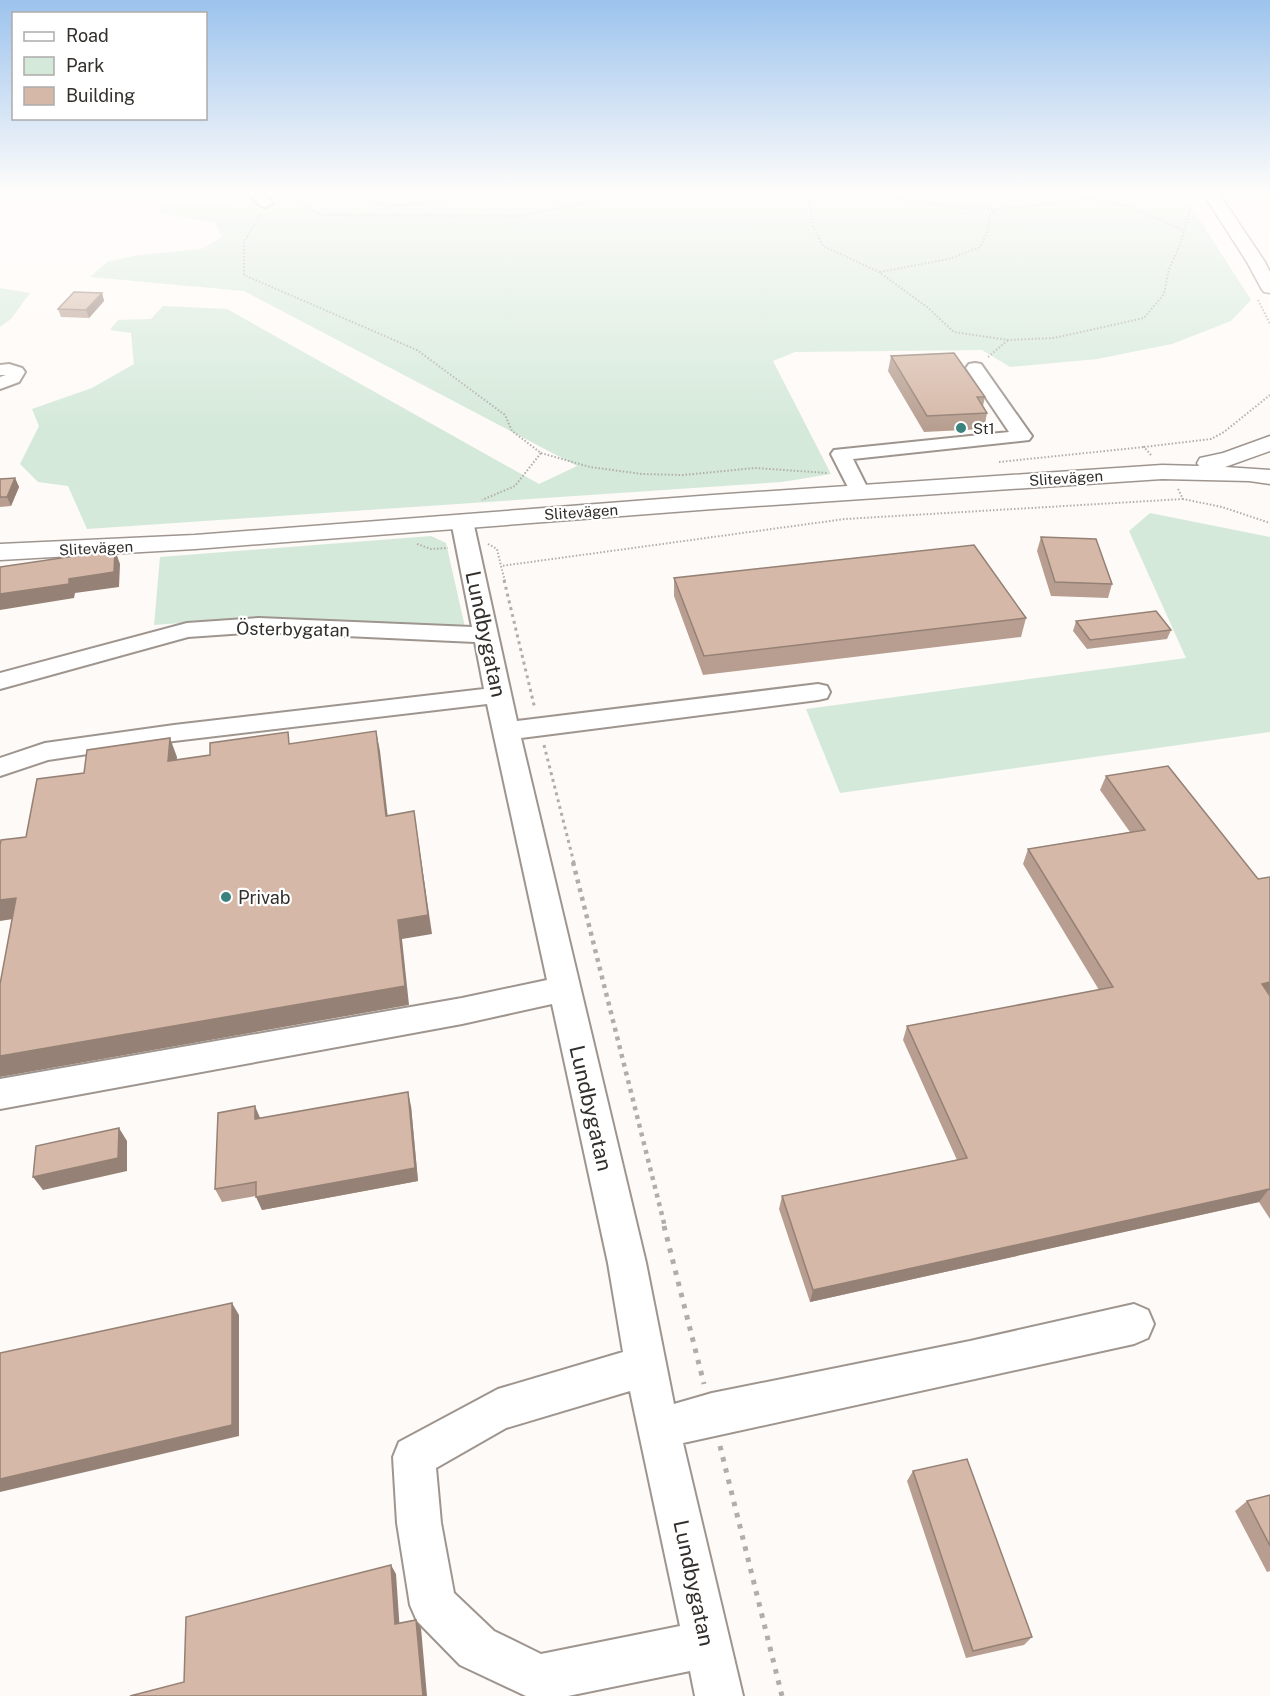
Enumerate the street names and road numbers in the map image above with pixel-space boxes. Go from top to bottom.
street label: Slitevägen [1028,467,1104,489]
street label: Slitevägen [543,501,619,523]
street label: Slitevägen [59,538,133,558]
street label: Lundbygatan [460,569,512,699]
street label: Österbygatan [236,617,350,640]
street label: Lundbygatan [564,1043,618,1173]
street label: Lundbygatan [668,1518,720,1648]

